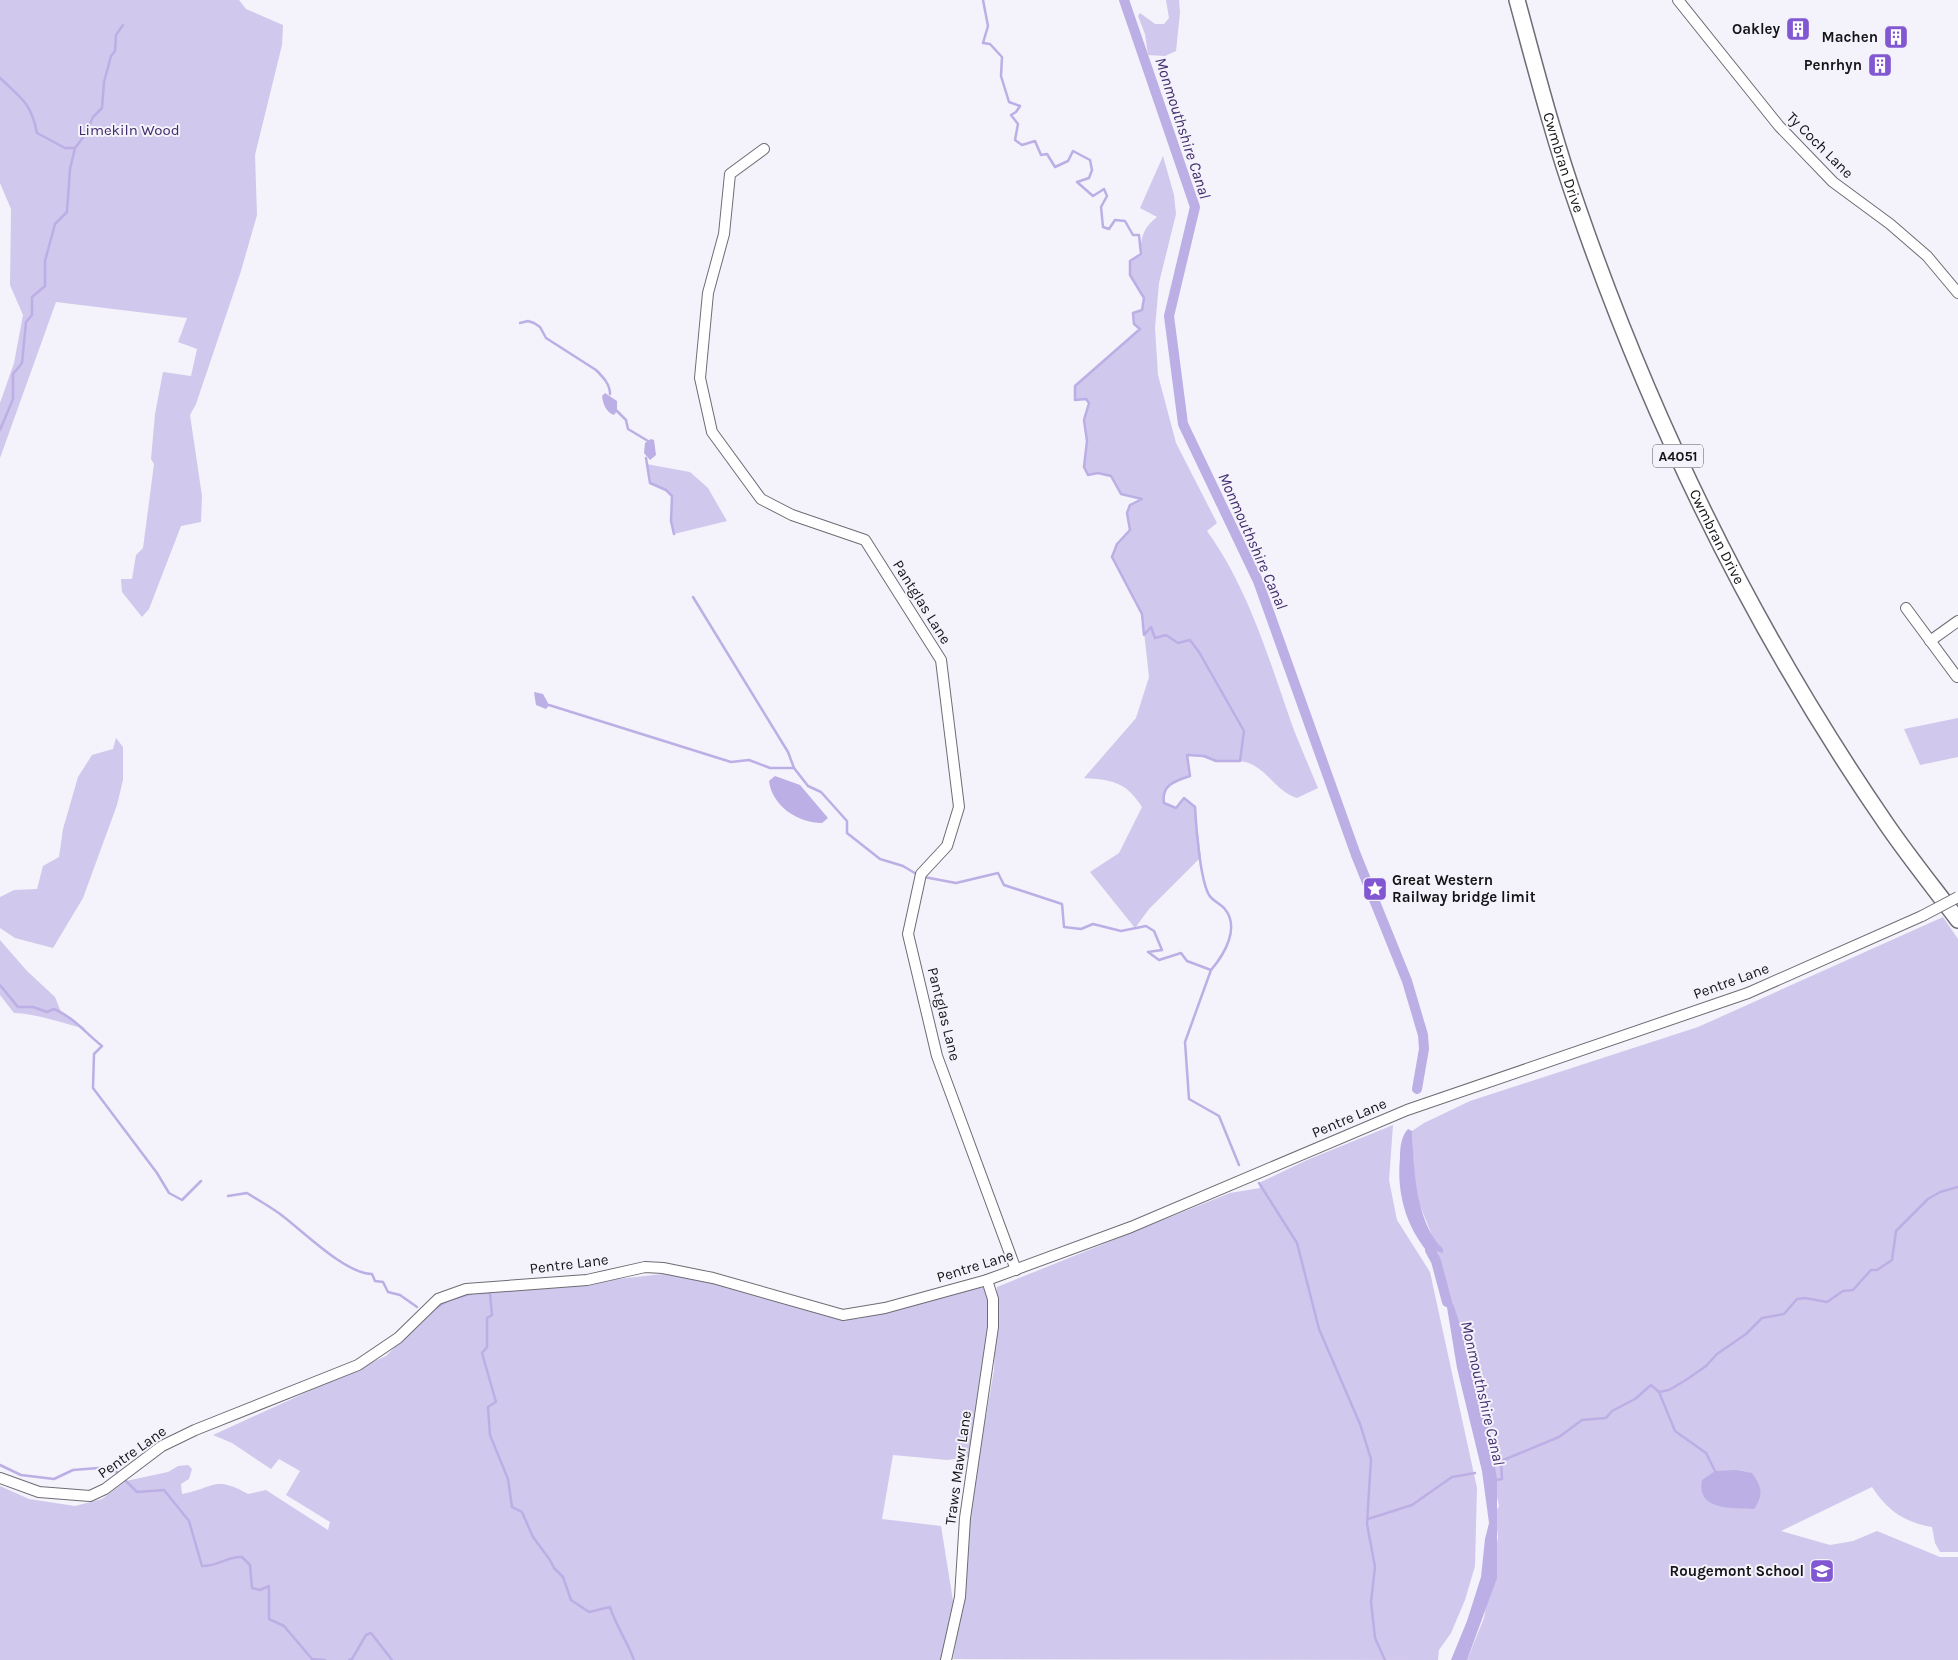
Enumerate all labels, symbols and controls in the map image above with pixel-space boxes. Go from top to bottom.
building icon: Oakley [1785,16,1811,42]
place label: Oakley [1732,20,1780,38]
building icon: Machen [1883,24,1909,50]
place label: Machen [1822,28,1878,46]
building icon: Penrhyn [1867,52,1893,78]
water label: Monmouthshire Canal [1151,55,1215,201]
place label: Penrhyn [1804,56,1862,74]
street label: Ty Coch Lane [1783,108,1857,182]
street label: Cwmbran Drive [1539,110,1588,215]
park label: Limekiln Wood [78,121,180,139]
road number: A4051 [1653,444,1703,468]
water label: Monmouthshire Canal [1214,470,1292,612]
street label: Cwmbran Drive [1686,486,1749,587]
street label: Pantglas Lane [889,557,955,647]
place label: Great Western Railway bridge limit [1392,871,1536,906]
place icon: Great Western Railway bridge limit [1362,876,1388,902]
street label: Pentre Lane [1691,959,1771,1003]
street label: Pantglas Lane [924,965,964,1063]
street label: Pentre Lane [1309,1094,1389,1142]
street label: Pentre Lane [934,1246,1016,1286]
street label: Pentre Lane [528,1250,610,1278]
water label: Monmouthshire Canal [1457,1319,1509,1467]
street label: Traws Mawr Lane [941,1410,975,1526]
street label: Pentre Lane [94,1422,170,1482]
school or university icon: Rougemont School [1809,1558,1835,1584]
place label: Rougemont School [1670,1562,1804,1580]

